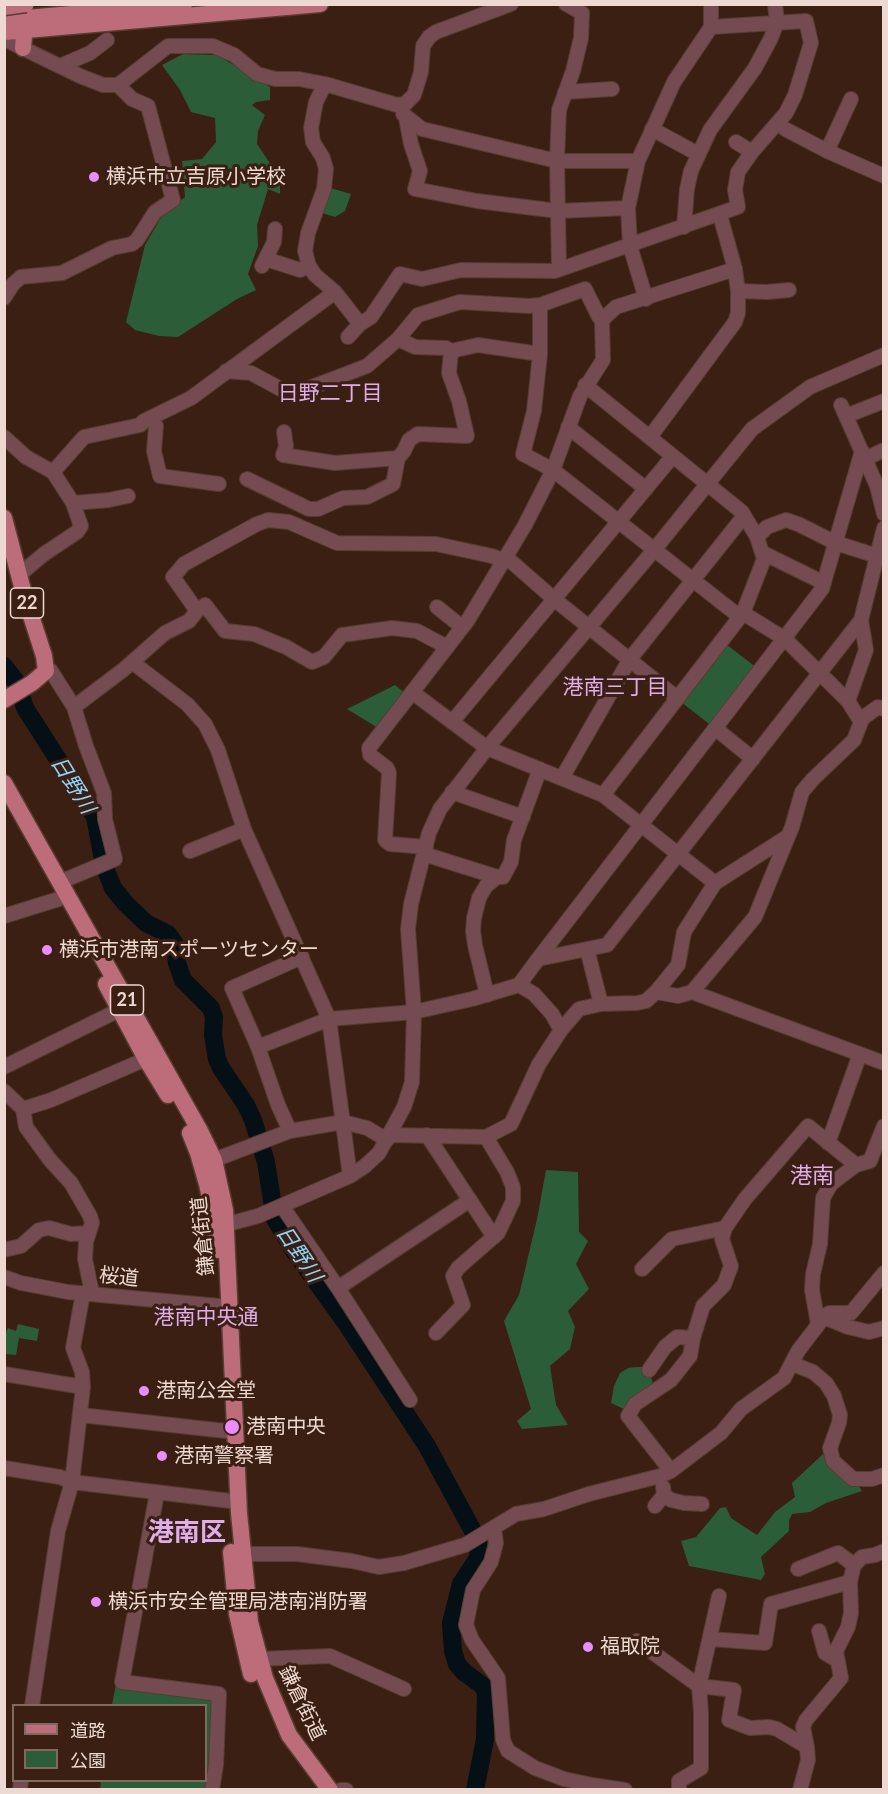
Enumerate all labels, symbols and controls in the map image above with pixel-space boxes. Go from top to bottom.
place label: 横浜市立吉原小学校 [106,165,286,189]
marker: 横浜市立吉原小学校 [87,170,101,184]
district label: 日野二丁目 [278,380,382,406]
road number: 22 [10,588,44,618]
district label: 港南三丁目 [563,674,667,700]
water label: 日野川 [46,752,100,818]
place label: 横浜市港南スポーツセンター [59,938,319,962]
marker: 横浜市港南スポーツセンター [40,943,54,957]
road number: 21 [110,985,144,1015]
district label: 港南 [790,1163,834,1189]
street label: 鎌倉街道 [187,1195,219,1277]
water label: 日野川 [271,1221,327,1287]
street label: 桜道 [98,1263,140,1291]
district label: 港南中央通 [154,1304,258,1330]
place label: 港南公会堂 [156,1379,256,1403]
marker: 港南公会堂 [137,1384,151,1398]
place label: 港南中央 [246,1415,326,1439]
marker: 港南中央 [223,1418,241,1436]
place label: 港南警察署 [174,1444,274,1468]
marker: 港南警察署 [155,1449,169,1463]
district label: 港南区 [148,1517,226,1549]
place label: 横浜市安全管理局港南消防署 [108,1590,368,1614]
marker: 横浜市安全管理局港南消防署 [89,1595,103,1609]
place label: 福取院 [600,1635,660,1659]
marker: 福取院 [581,1640,595,1654]
street label: 鎌倉街道 [274,1662,330,1744]
legend [12,1704,207,1782]
text: 道路 [70,1719,106,1741]
text: 公園 [70,1749,106,1771]

